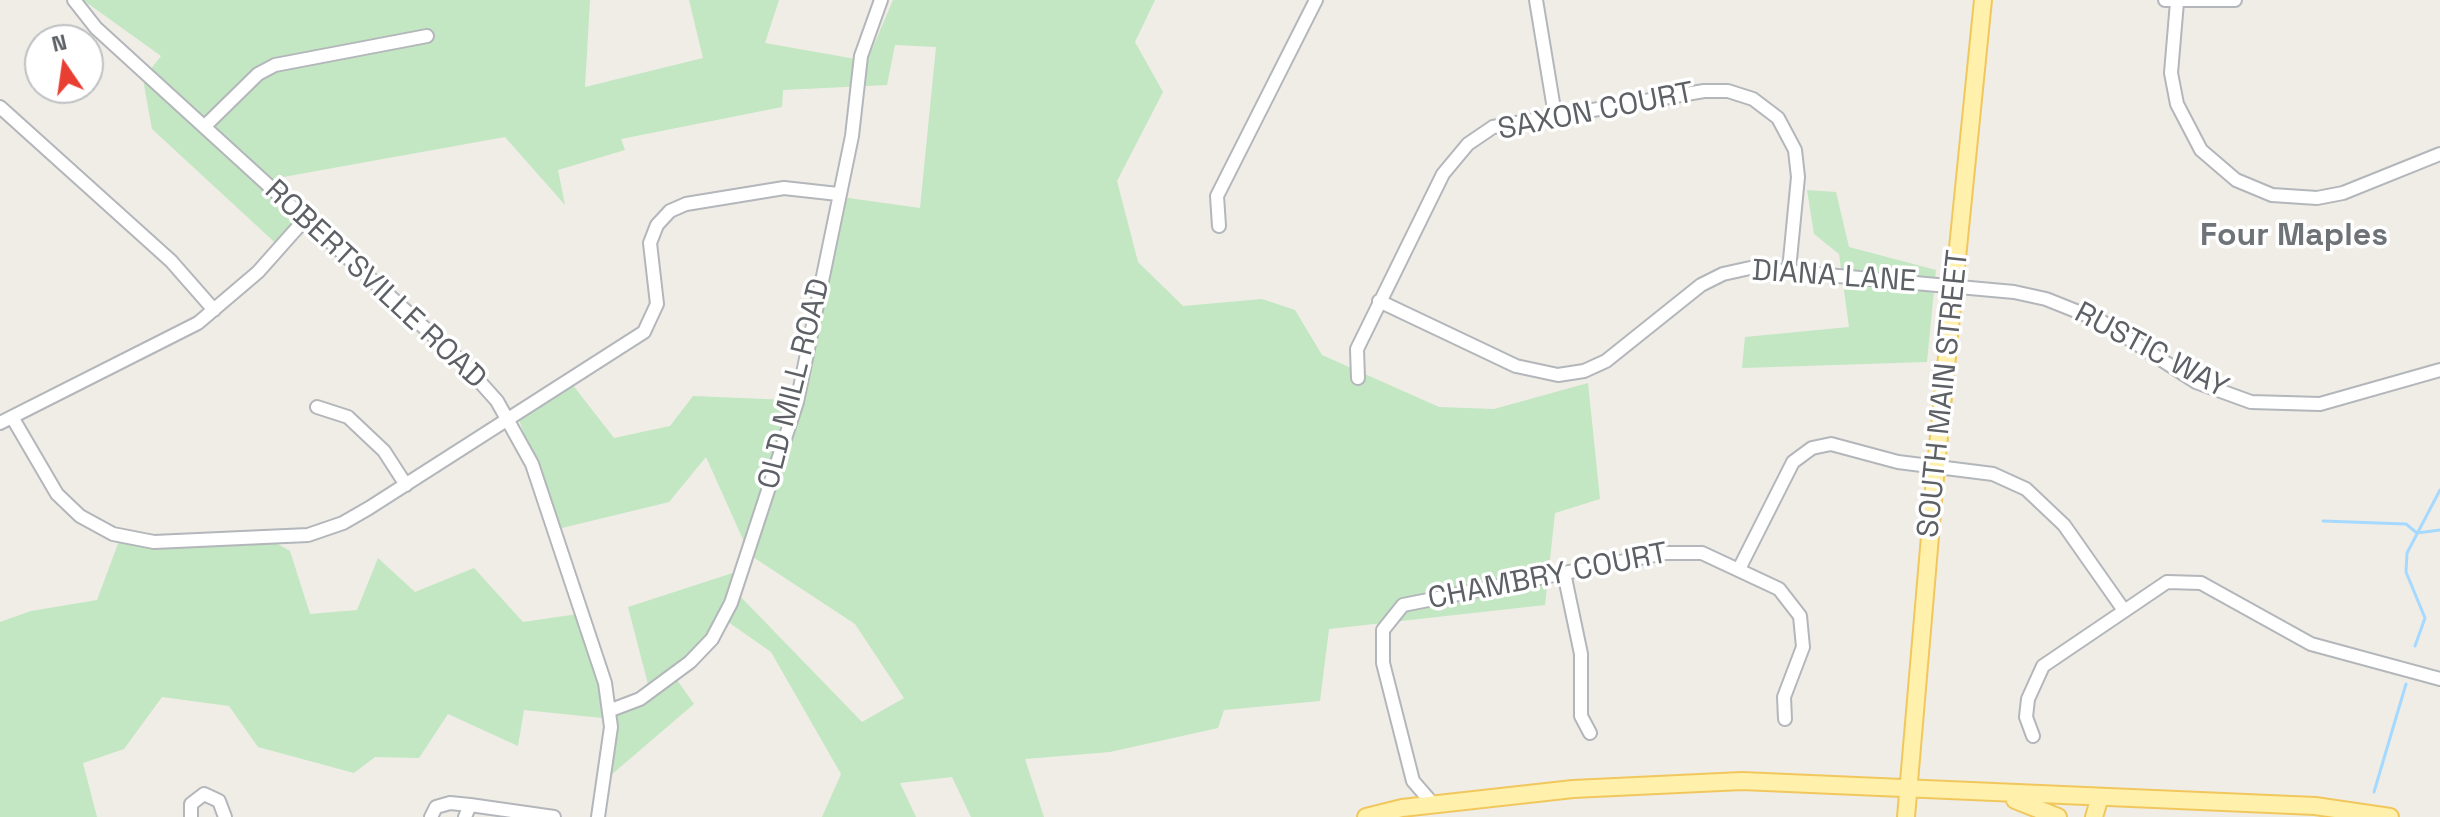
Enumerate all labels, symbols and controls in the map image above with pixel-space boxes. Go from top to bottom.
north arrow [24,24,104,104]
text: N [49,27,69,58]
street label: SAXON COURT [1495,75,1697,149]
street label: ROBERTSVILLE ROAD [257,173,493,397]
district label: Four Maples [2200,217,2388,255]
street label: SOUTH MAIN STREET [1911,249,1977,539]
street label: DIANA LANE [1751,253,1917,301]
street label: OLD MILL ROAD [751,275,839,493]
street label: RUSTIC WAY [2068,296,2234,406]
street label: CHAMBRY COURT [1425,536,1671,618]

